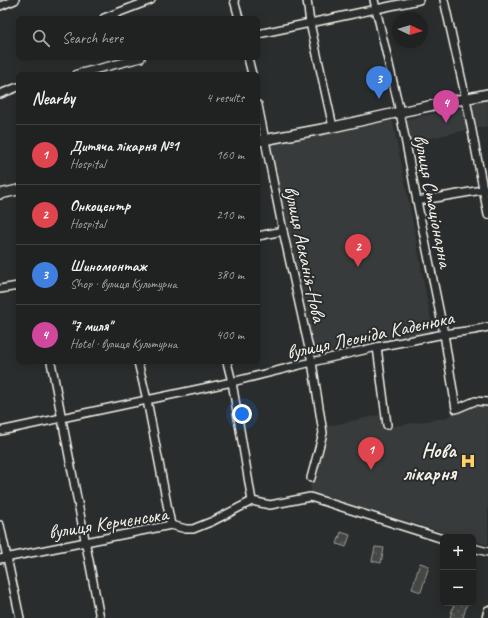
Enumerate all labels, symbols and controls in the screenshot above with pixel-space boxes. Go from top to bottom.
north arrow [392,12,428,48]
search box [16,16,260,60]
icon: search [30,27,52,49]
text: Search here [62,29,123,48]
pin: 3 [366,66,392,99]
text: Nearby [32,88,75,109]
text: 4 results [206,90,244,106]
pin: 4 [433,90,459,123]
street label: вулиця Стаціонарна [408,132,459,271]
text: Дитяча лікарня №1 [70,137,179,156]
text: 1 [42,147,48,163]
text: 160 m [216,147,244,163]
text: Hospital [70,156,106,172]
street label: вулиця Асканія-Нова [278,184,332,326]
text: Онкоцентр [70,197,130,216]
text: 2 [42,207,48,223]
text: 210 m [216,207,244,223]
text: Hospital [70,216,106,232]
pin: 2 [345,234,371,267]
text: Шиномонтаж [70,257,147,276]
text: 3 [42,267,48,283]
text: 380 m [216,267,244,283]
text: Shop · вулиця Культурна [70,276,177,292]
street label: вулиця Леоніда Каденюка [284,305,458,365]
text: "7 миля" [70,317,112,336]
text: 4 [42,327,48,343]
text: 400 m [216,327,244,343]
text: Hotel · вулиця Культурна [70,336,177,352]
your location [232,404,252,424]
pin: 1 [358,437,384,470]
place label: Нова лікарня [403,438,458,486]
hospital icon: Нова лікарня [459,452,477,470]
street label: вулиця Керченська [47,501,171,545]
map controls [440,534,476,606]
button: + [440,534,476,570]
button: − [440,570,476,606]

